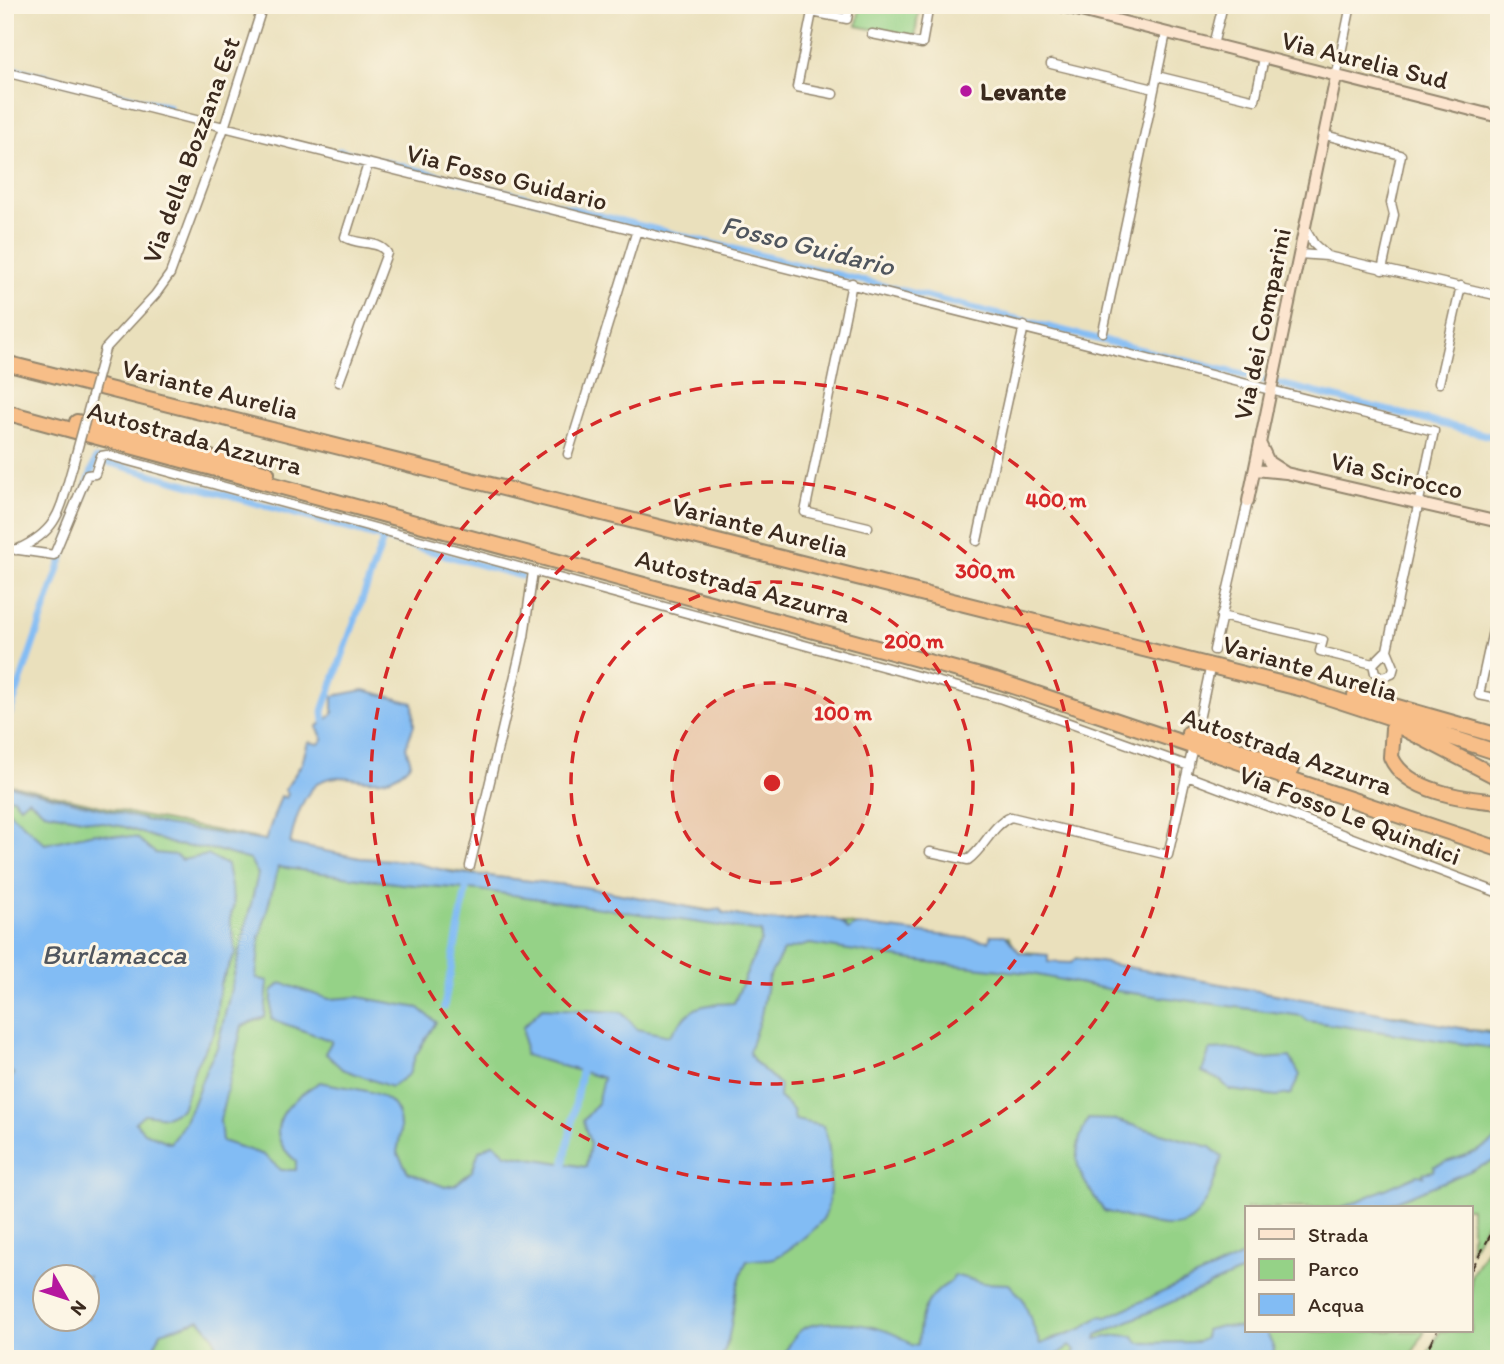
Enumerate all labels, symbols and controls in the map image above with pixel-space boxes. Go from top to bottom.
street label: Via Aurelia Sud [1278,24,1452,96]
street label: Via della Bozzana Est [135,32,247,268]
place label: Levante [980,75,1067,107]
marker: Levante [958,83,974,99]
street label: Via Fosso Guidario [403,137,611,217]
water label: Fosso Guidario [718,207,899,283]
street label: Via dei Comparini [1226,225,1298,423]
street label: Variante Aurelia [118,352,302,426]
street label: Autostrada Azzurra [84,394,306,482]
street label: Via Scirocco [1328,444,1466,506]
text: 400 m [1026,487,1087,512]
street label: Variante Aurelia [668,490,852,564]
street label: Autostrada Azzurra [632,542,854,630]
text: 300 m [955,558,1015,583]
text: 200 m [884,628,944,653]
street label: Variante Aurelia [1219,628,1401,708]
text: 100 m [814,700,872,725]
street label: Autostrada Azzurra [1177,700,1397,802]
street label: Via Fosso Le Quindici [1235,758,1465,872]
centre of rings [760,771,784,795]
water label: Burlamacca [42,937,187,971]
legend [1245,1206,1472,1332]
text: Strada [1308,1222,1368,1247]
text: Parco [1308,1256,1359,1281]
north arrow [32,1262,102,1332]
text: Acqua [1308,1292,1364,1317]
text: N [66,1296,92,1321]

